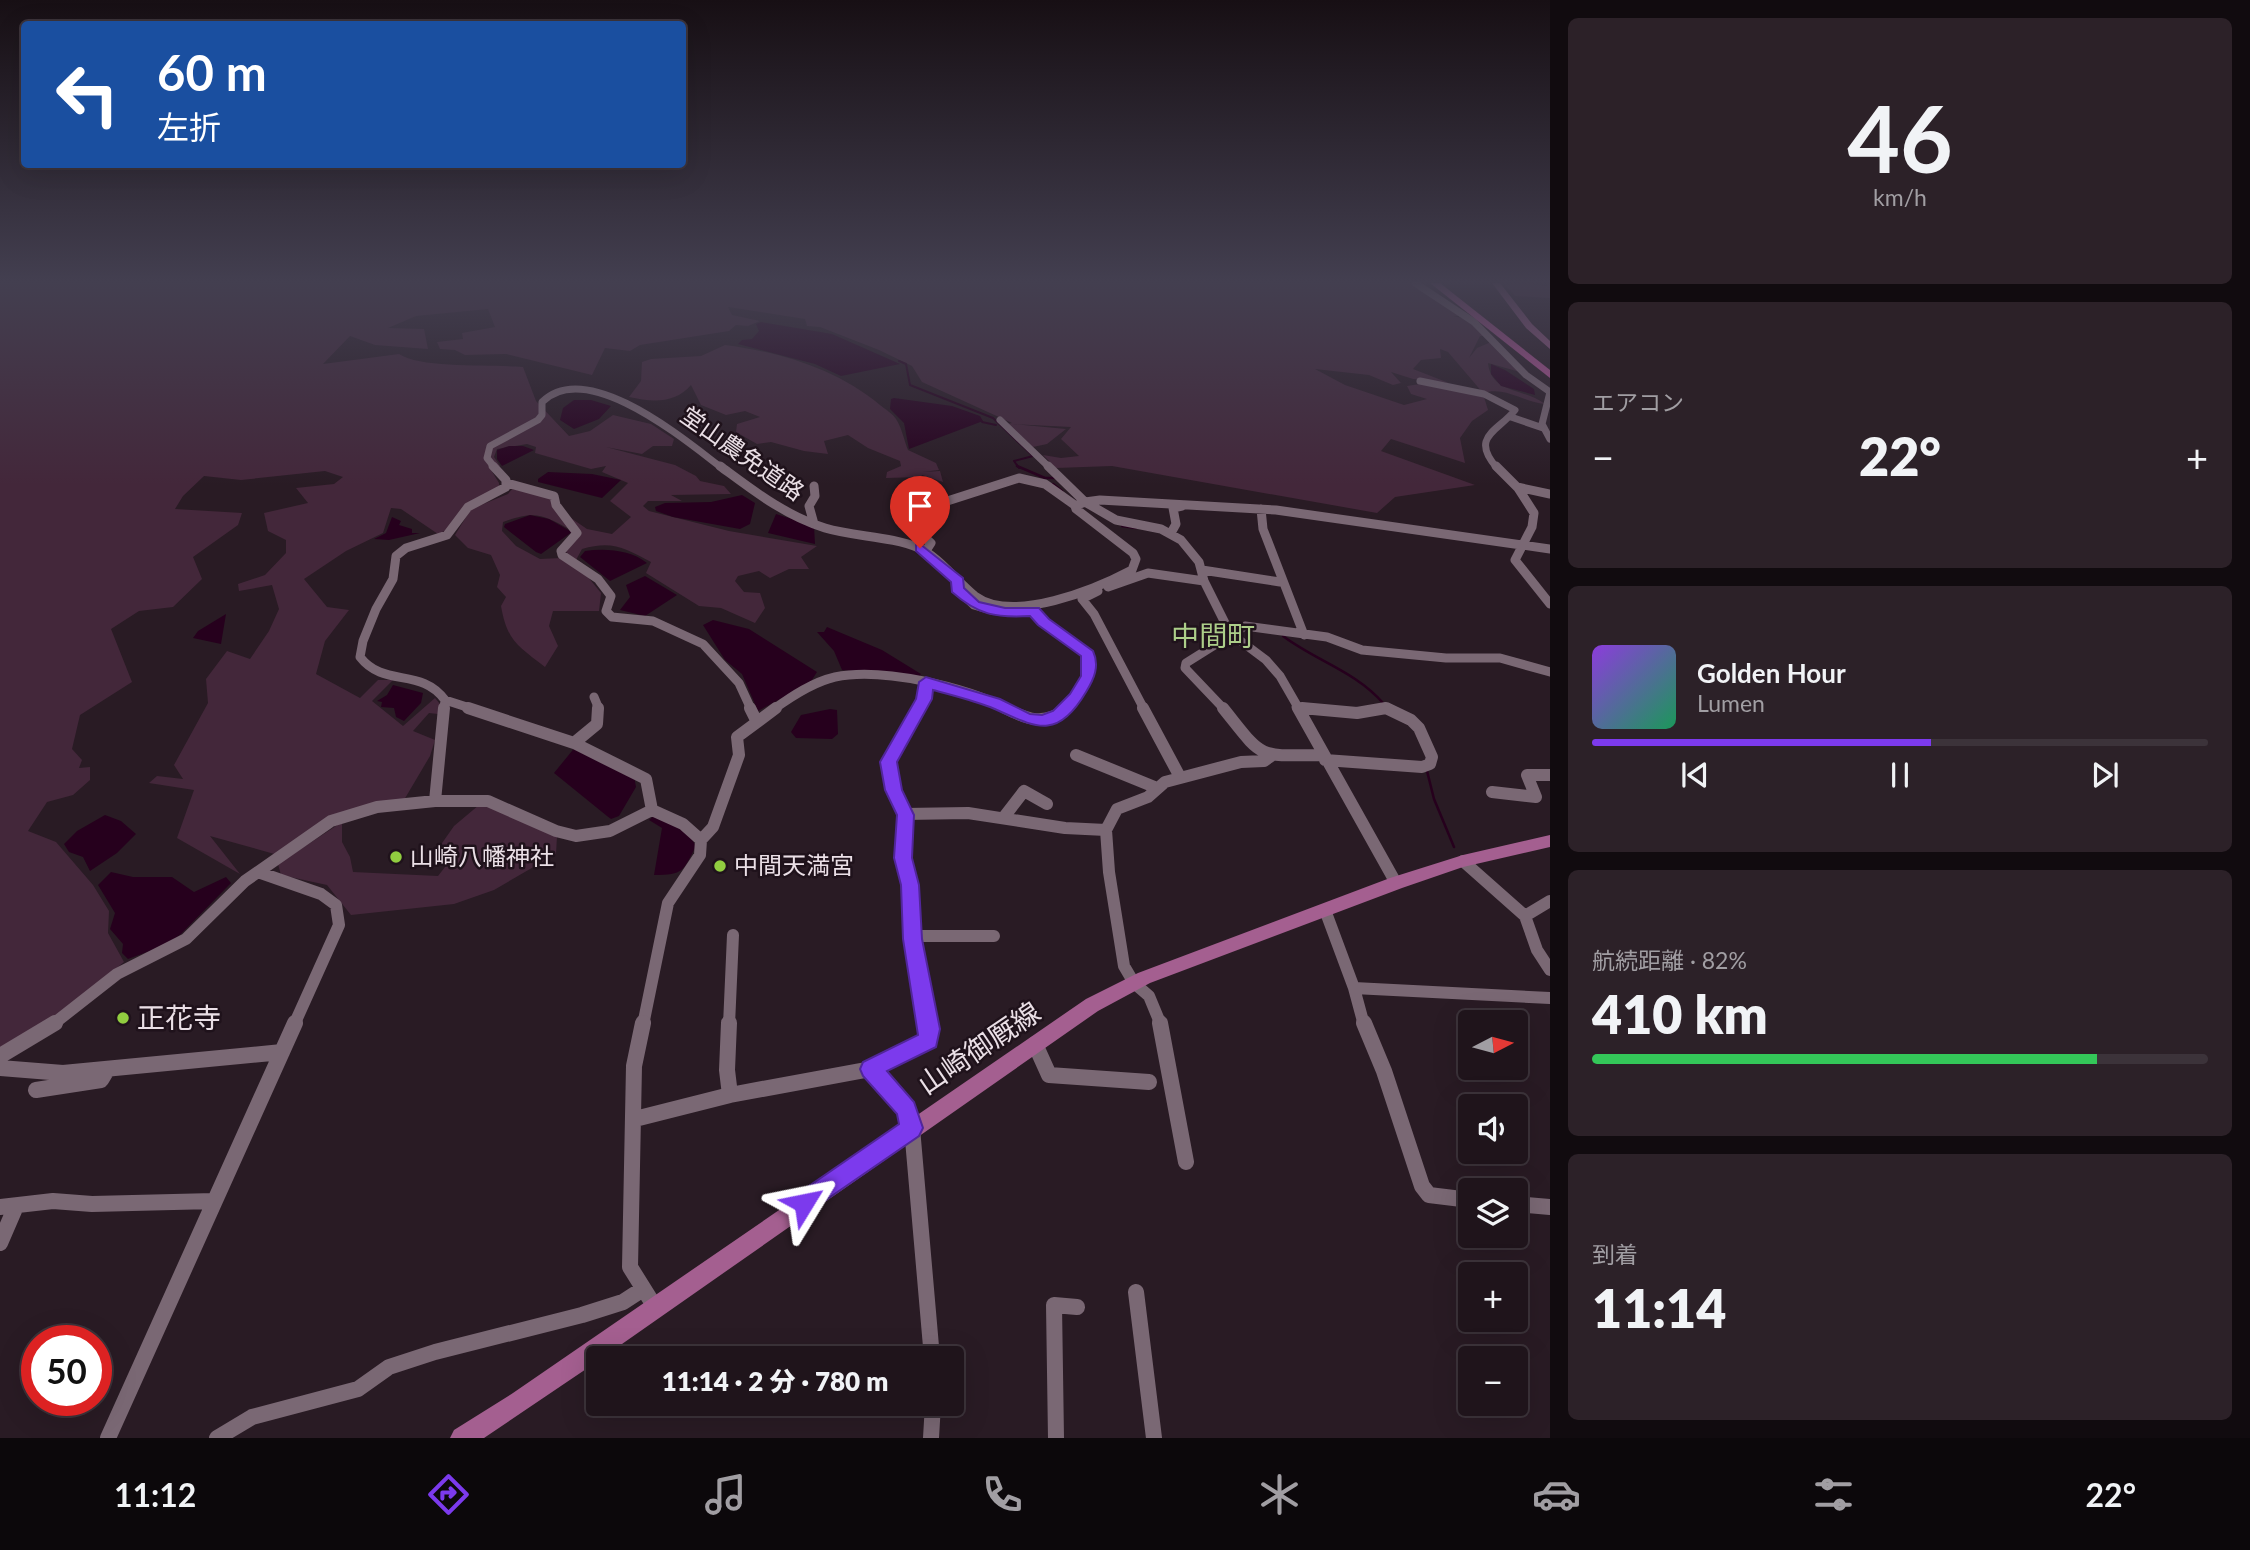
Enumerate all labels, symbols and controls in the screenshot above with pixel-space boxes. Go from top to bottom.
text: 60 m [157,43,267,101]
icon: left [42,49,133,140]
text: 46 [1847,83,1953,192]
text: 左折 [157,107,221,146]
text: km/h [1873,183,1927,211]
text: エアコン [1592,388,1684,416]
street label: 堂山農免道路 [676,400,810,506]
text: 22° [1859,425,1941,487]
text: − [1592,434,1614,480]
text: + [2186,434,2208,480]
pin [890,476,950,548]
icon: arrive [901,487,939,525]
district label: 中間町 [1171,618,1255,652]
text: Golden Hour [1697,657,1846,689]
text: Lumen [1697,689,1765,717]
icon: previous [1676,756,1714,794]
icon: pause [1881,756,1919,794]
icon: next [2086,756,2124,794]
place label: 山崎八幡神社 [410,841,554,870]
marker: 山崎八幡神社 [388,849,404,865]
place label: 中間天満宮 [734,850,854,879]
marker: 中間天満宮 [712,858,728,874]
text: 航続距離 · 82% [1592,946,1747,974]
text: 410 km [1592,983,1768,1045]
street label: 山崎御厩線 [911,994,1046,1100]
place label: 正花寺 [137,1000,221,1034]
marker: 正花寺 [115,1010,131,1026]
north arrow [1458,1010,1528,1080]
map controls [1458,1010,1528,1416]
button: sound [1458,1094,1528,1164]
position arrow [767,1166,841,1240]
button: layers [1458,1178,1528,1248]
text: 到着 [1592,1240,1638,1268]
button: + [1458,1262,1528,1332]
text: 11:14 [1592,1277,1726,1339]
speed limit sign: 50 [21,1325,112,1416]
button: − [1458,1346,1528,1416]
text: 11:14 · 2 分 · 780 m [662,1365,888,1397]
icon: directions [424,1470,473,1519]
icon: music [701,1470,750,1519]
icon: phone [978,1470,1027,1519]
icon: climate [1255,1470,1304,1519]
icon: car [1532,1470,1581,1519]
icon: filters [1809,1470,1858,1519]
text: 11:12 [114,1475,196,1514]
text: 22° [2086,1475,2136,1514]

